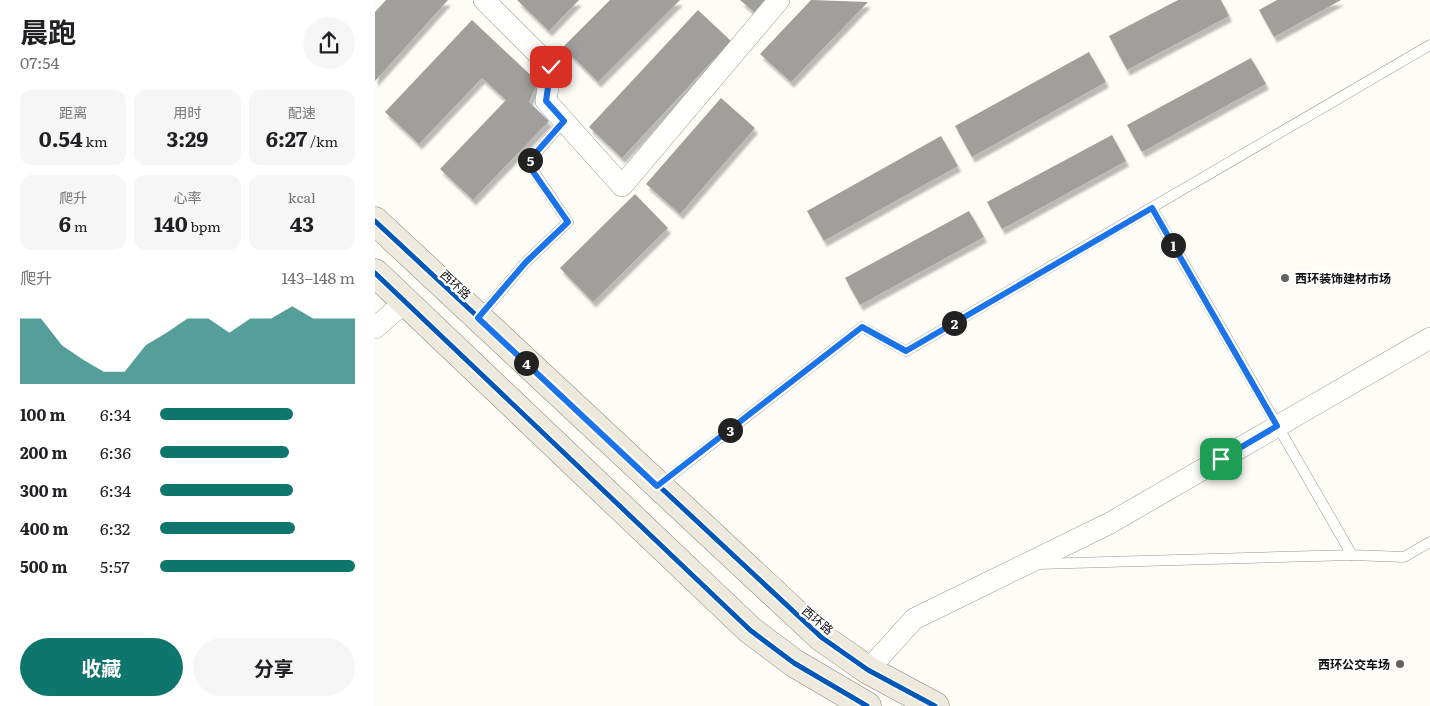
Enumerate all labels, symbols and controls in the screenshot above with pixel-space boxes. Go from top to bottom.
text: 晨跑 [20,10,76,52]
button: share [303,17,355,69]
pin [530,46,572,88]
text: 07:54 [20,50,59,74]
icon: check [537,53,565,81]
text: 距离 [59,102,87,122]
text: 用时 [173,102,201,122]
text: 配速 [288,102,316,122]
text: 0.54 [39,122,83,153]
text: 3:29 [167,122,208,153]
text: 6:27 [266,122,307,153]
text: km [83,131,108,151]
text: /km [307,131,338,151]
pin: 5 [517,148,543,172]
text: 5 [527,150,534,170]
text: 爬升 [59,187,87,207]
text: 心率 [173,187,201,207]
text: kcal [288,187,316,207]
text: 6 [59,207,71,238]
text: 140 [154,207,188,238]
text: 43 [290,207,314,238]
text: m [71,216,87,236]
text: bpm [188,216,221,236]
pin: 1 [1161,232,1185,258]
text: 1 [1171,235,1176,255]
text: 爬升 [20,265,52,289]
text: 143–148 m [281,265,355,289]
street label: 西环路 [437,265,475,303]
place label: 西环装饰建材市场 [1295,269,1391,287]
marker: 西环装饰建材市场 [1279,272,1291,284]
pin: 2 [941,310,967,336]
text: 2 [951,313,958,333]
pin: 4 [513,350,539,376]
text: 4 [522,353,531,373]
text: 100 m [20,402,66,426]
text: 6:34 [100,402,131,426]
pin: 3 [717,418,743,442]
text: 3 [727,420,734,440]
pin [1200,438,1242,480]
text: 200 m [20,440,67,464]
text: 6:36 [100,440,131,464]
icon: arrive [1207,445,1235,473]
text: 300 m [20,478,68,502]
text: 6:34 [100,478,131,502]
text: 400 m [20,516,69,540]
text: 6:32 [100,516,130,540]
text: 500 m [20,554,68,578]
text: 5:57 [100,554,130,578]
street label: 西环路 [798,602,838,638]
button: 收藏 [20,638,183,696]
button: 分享 [193,638,355,696]
place label: 西环公交车场 [1318,655,1390,673]
marker: 西环公交车场 [1394,658,1406,670]

